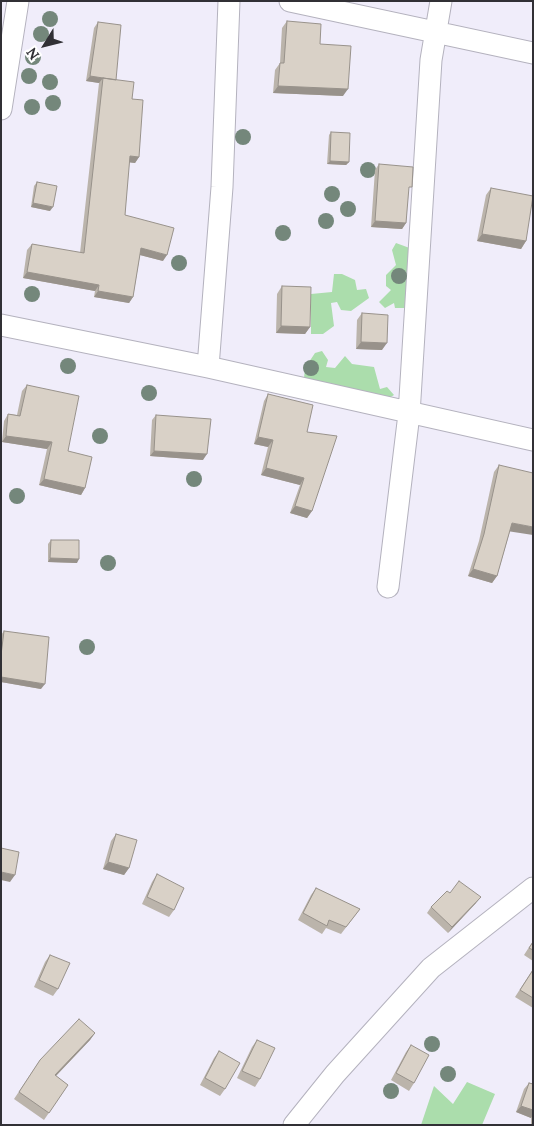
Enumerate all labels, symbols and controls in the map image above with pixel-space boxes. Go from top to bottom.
north arrow [20,20,70,70]
text: N [22,44,43,63]

